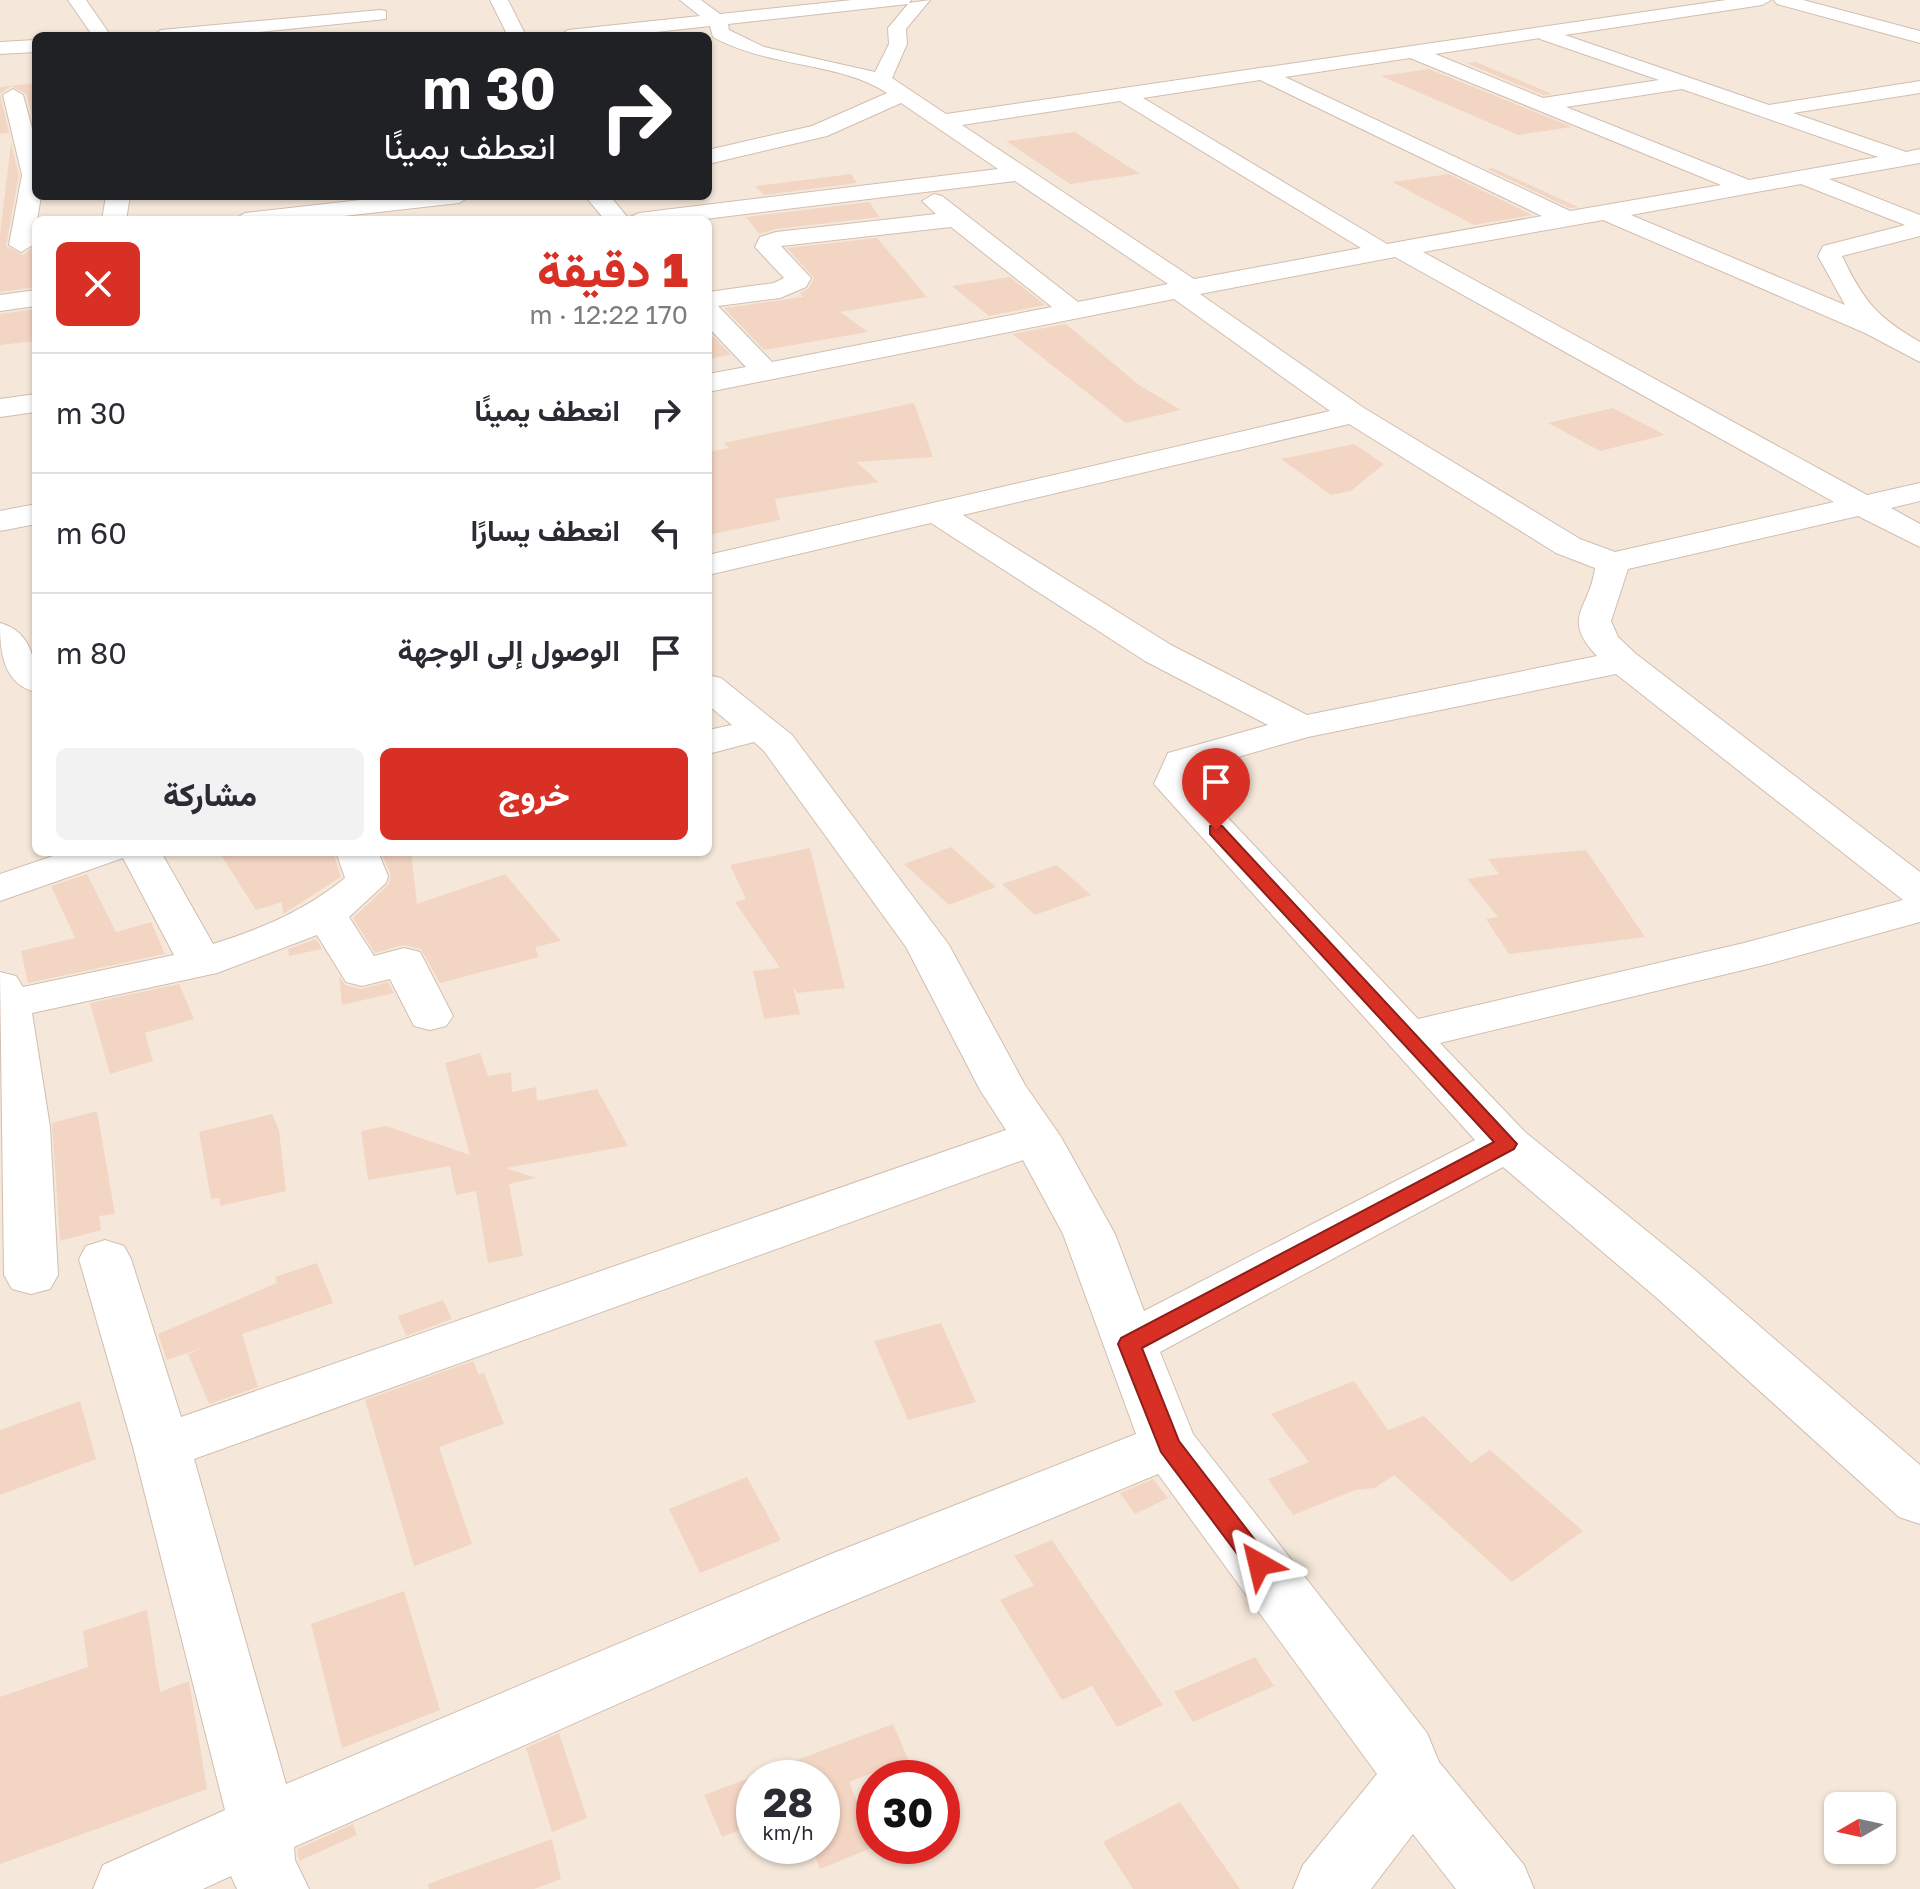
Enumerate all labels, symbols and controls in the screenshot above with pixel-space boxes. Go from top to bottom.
text: 30 m [422,54,556,121]
icon: right [584,64,688,168]
text: انعطف يمينًا [384,124,556,167]
text: 1 دقيقة [537,240,688,298]
button: close [56,242,140,326]
text: 170 m · 12:22 [530,299,688,330]
icon: right [644,391,688,435]
text: انعطف يمينًا [474,392,620,428]
text: 30 m [56,395,126,431]
icon: left [644,511,688,555]
text: انعطف يسارًا [471,512,620,548]
text: 60 m [56,515,127,551]
icon: arrive [644,631,688,675]
text: الوصول إلى الوجهة [398,632,620,668]
text: 80 m [56,635,127,671]
button: مشاركة [56,748,364,840]
button: خروج [380,748,688,840]
pin [1182,748,1250,830]
icon: arrive [1194,760,1238,804]
position arrow [1217,1522,1301,1606]
speed limit sign: 30 [856,1760,960,1864]
text: 28 [763,1778,813,1826]
north arrow [1824,1792,1896,1864]
map controls [1824,1792,1896,1864]
text: km/h [763,1820,813,1844]

